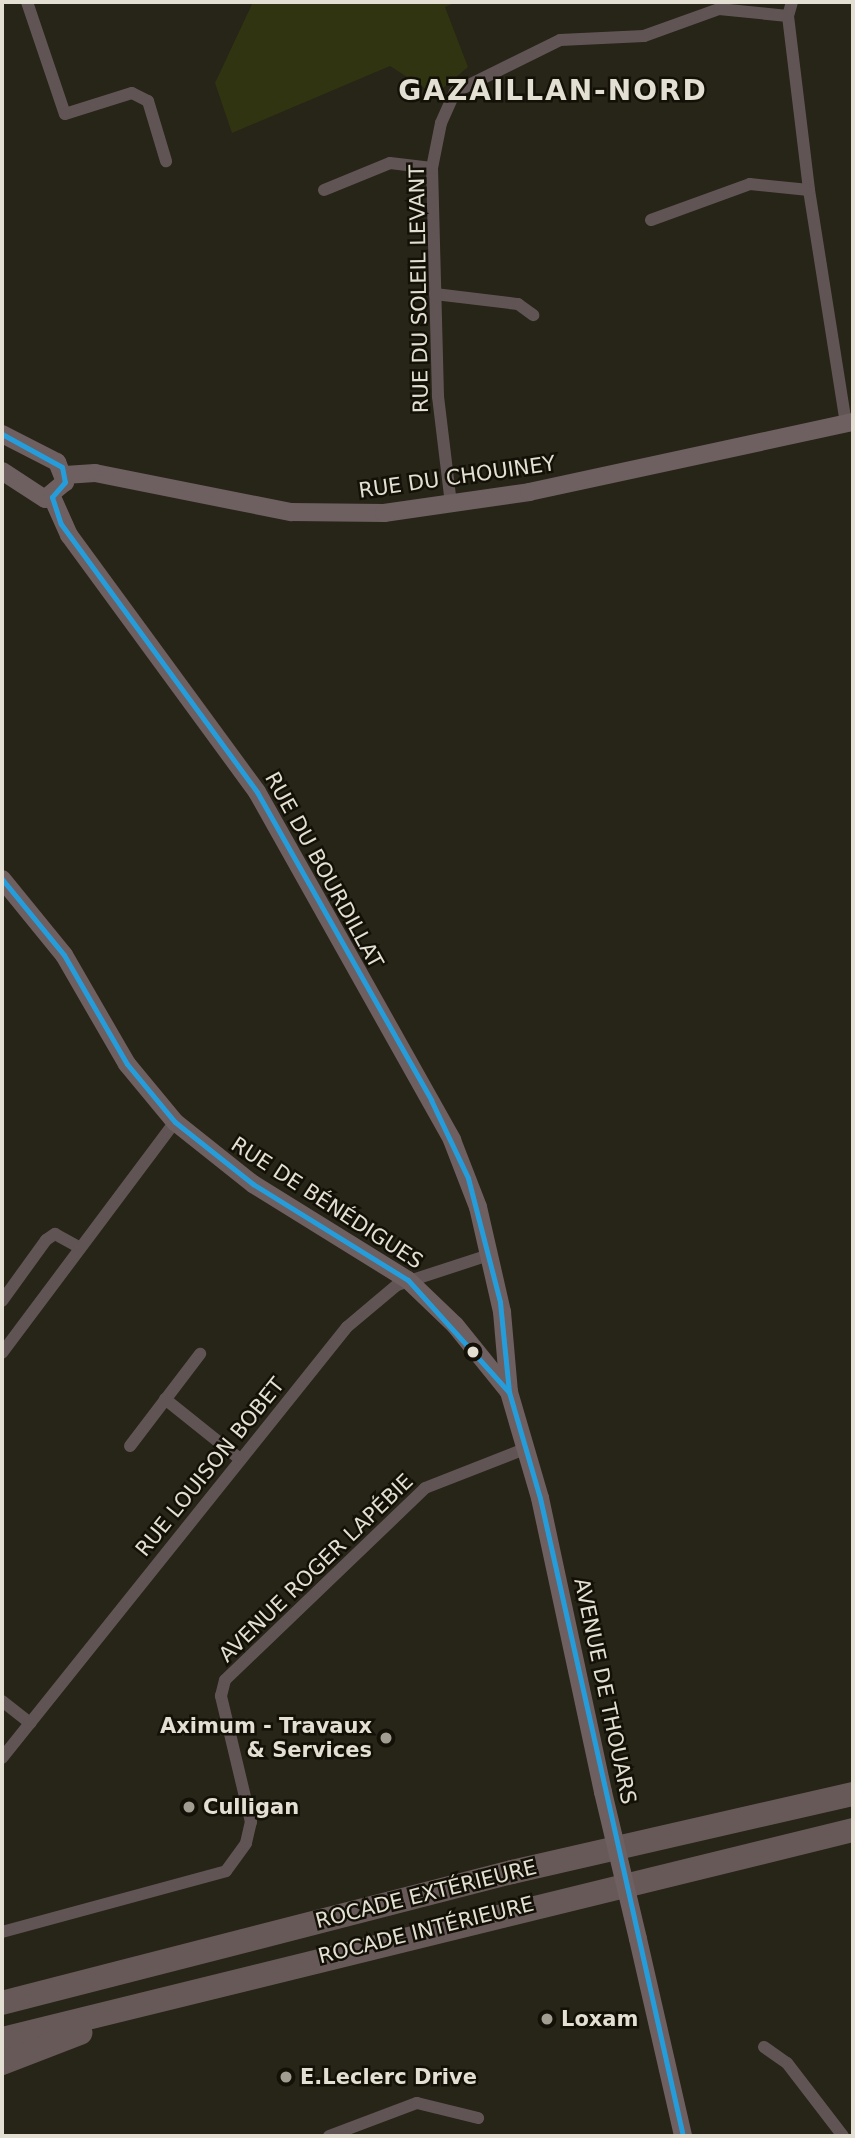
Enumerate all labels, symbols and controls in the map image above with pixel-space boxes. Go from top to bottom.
district label: GAZAILLAN-NORD [400,74,706,108]
street label: RUE DU SOLEIL LEVANT [404,165,434,413]
street label: RUE DU CHOUINEY [357,451,557,503]
street label: RUE DU BOURDILLAT [260,767,388,973]
street label: RUE DE BÉNÉDIGUES [227,1132,427,1274]
unlabelled marker [466,1345,480,1359]
street label: RUE LOUISON BOBET [130,1373,290,1561]
street label: AVENUE ROGER LAPÉBIE [214,1469,418,1667]
street label: AVENUE DE THOUARS [569,1576,641,1806]
place label: Aximum - Travaux & Services [160,1713,372,1763]
marker: Aximum - Travaux & Services [378,1730,394,1746]
place label: Culligan [203,1794,299,1820]
marker: Culligan [181,1799,197,1815]
street label: ROCADE EXTÉRIEURE [313,1854,539,1934]
street label: ROCADE INTÉRIEURE [315,1891,537,1969]
place label: Loxam [561,2006,638,2032]
marker: Loxam [539,2011,555,2027]
place label: E.Leclerc Drive [300,2064,477,2090]
marker: E.Leclerc Drive [278,2069,294,2085]

